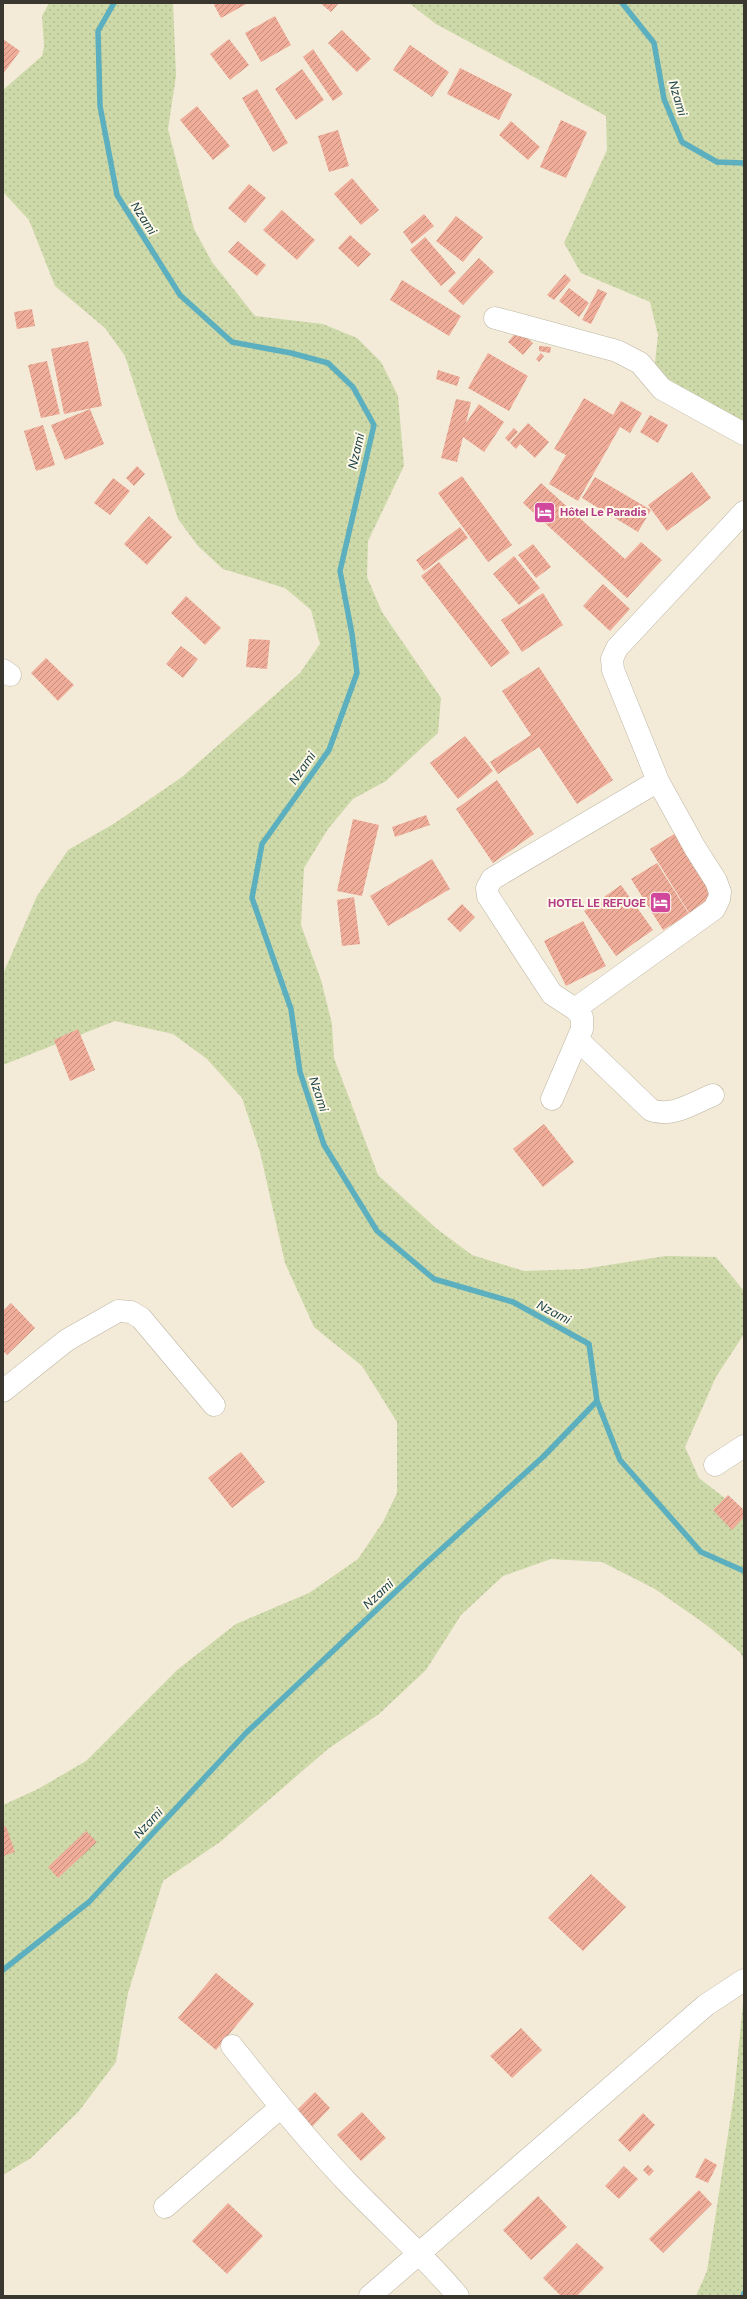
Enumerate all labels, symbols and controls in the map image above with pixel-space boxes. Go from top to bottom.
water label: Nzami [666,78,691,119]
water label: Nzami [128,199,161,238]
water label: Nzami [345,431,368,470]
hotel icon: Hôtel Le Paradis [531,499,557,525]
place label: Hôtel Le Paradis [560,505,647,519]
water label: Nzami [285,748,319,787]
hotel icon: HOTEL LE REFUGE [648,890,674,916]
place label: HOTEL LE REFUGE [548,896,646,910]
water label: Nzami [306,1074,332,1115]
water label: Nzami [534,1297,574,1328]
water label: Nzami [360,1575,397,1612]
water label: Nzami [130,1804,167,1841]

